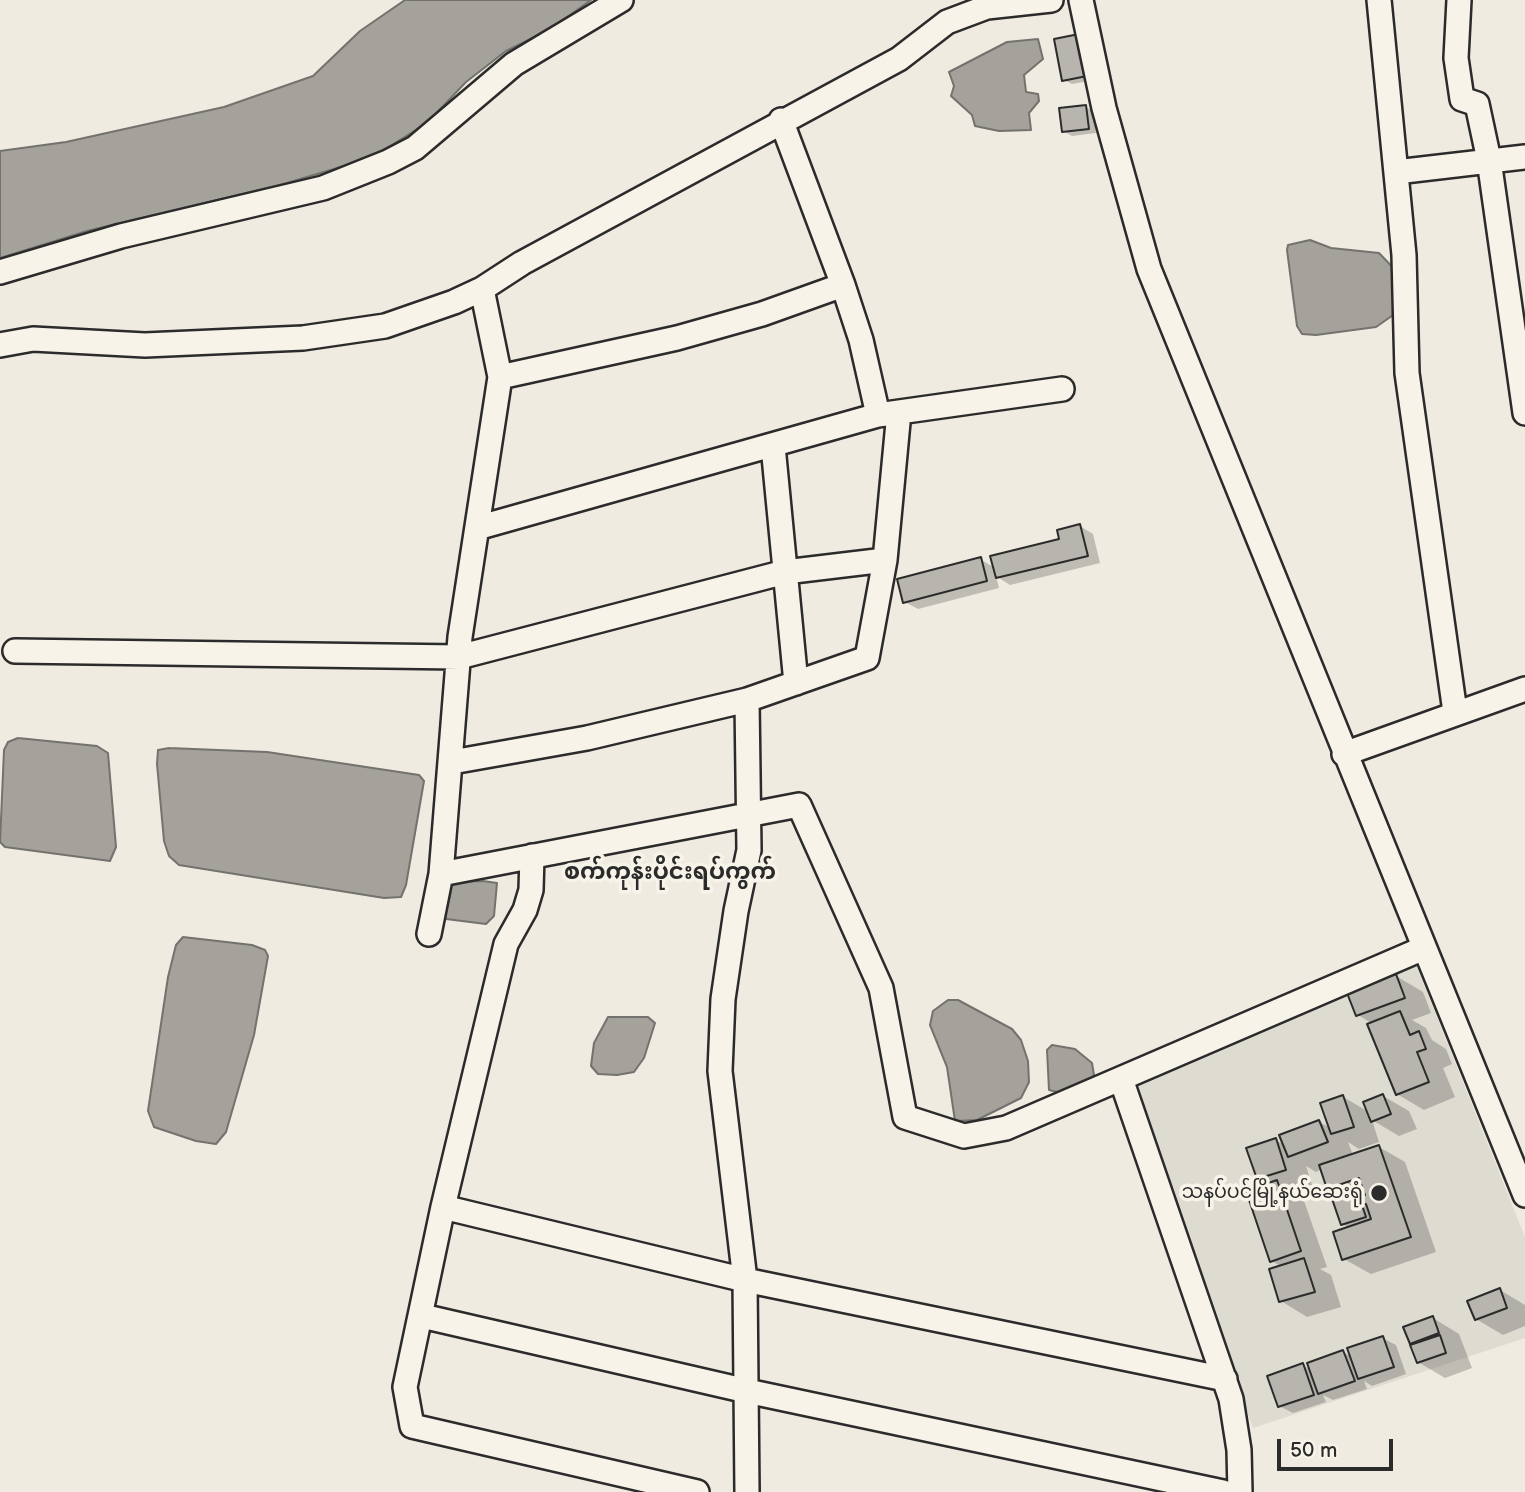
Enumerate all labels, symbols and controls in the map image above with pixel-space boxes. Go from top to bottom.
district label: စက်ကုန်းပိုင်းရပ်ကွက် [564,859,776,887]
place label: သနပ်ပင်မြို့နယ်ဆေးရုံ [1182,1182,1363,1204]
marker: သနပ်ပင်မြို့နယ်ဆေးရုံ [1369,1183,1389,1203]
scale bar [1280,1426,1396,1470]
text: 50 m [1290,1438,1337,1463]

